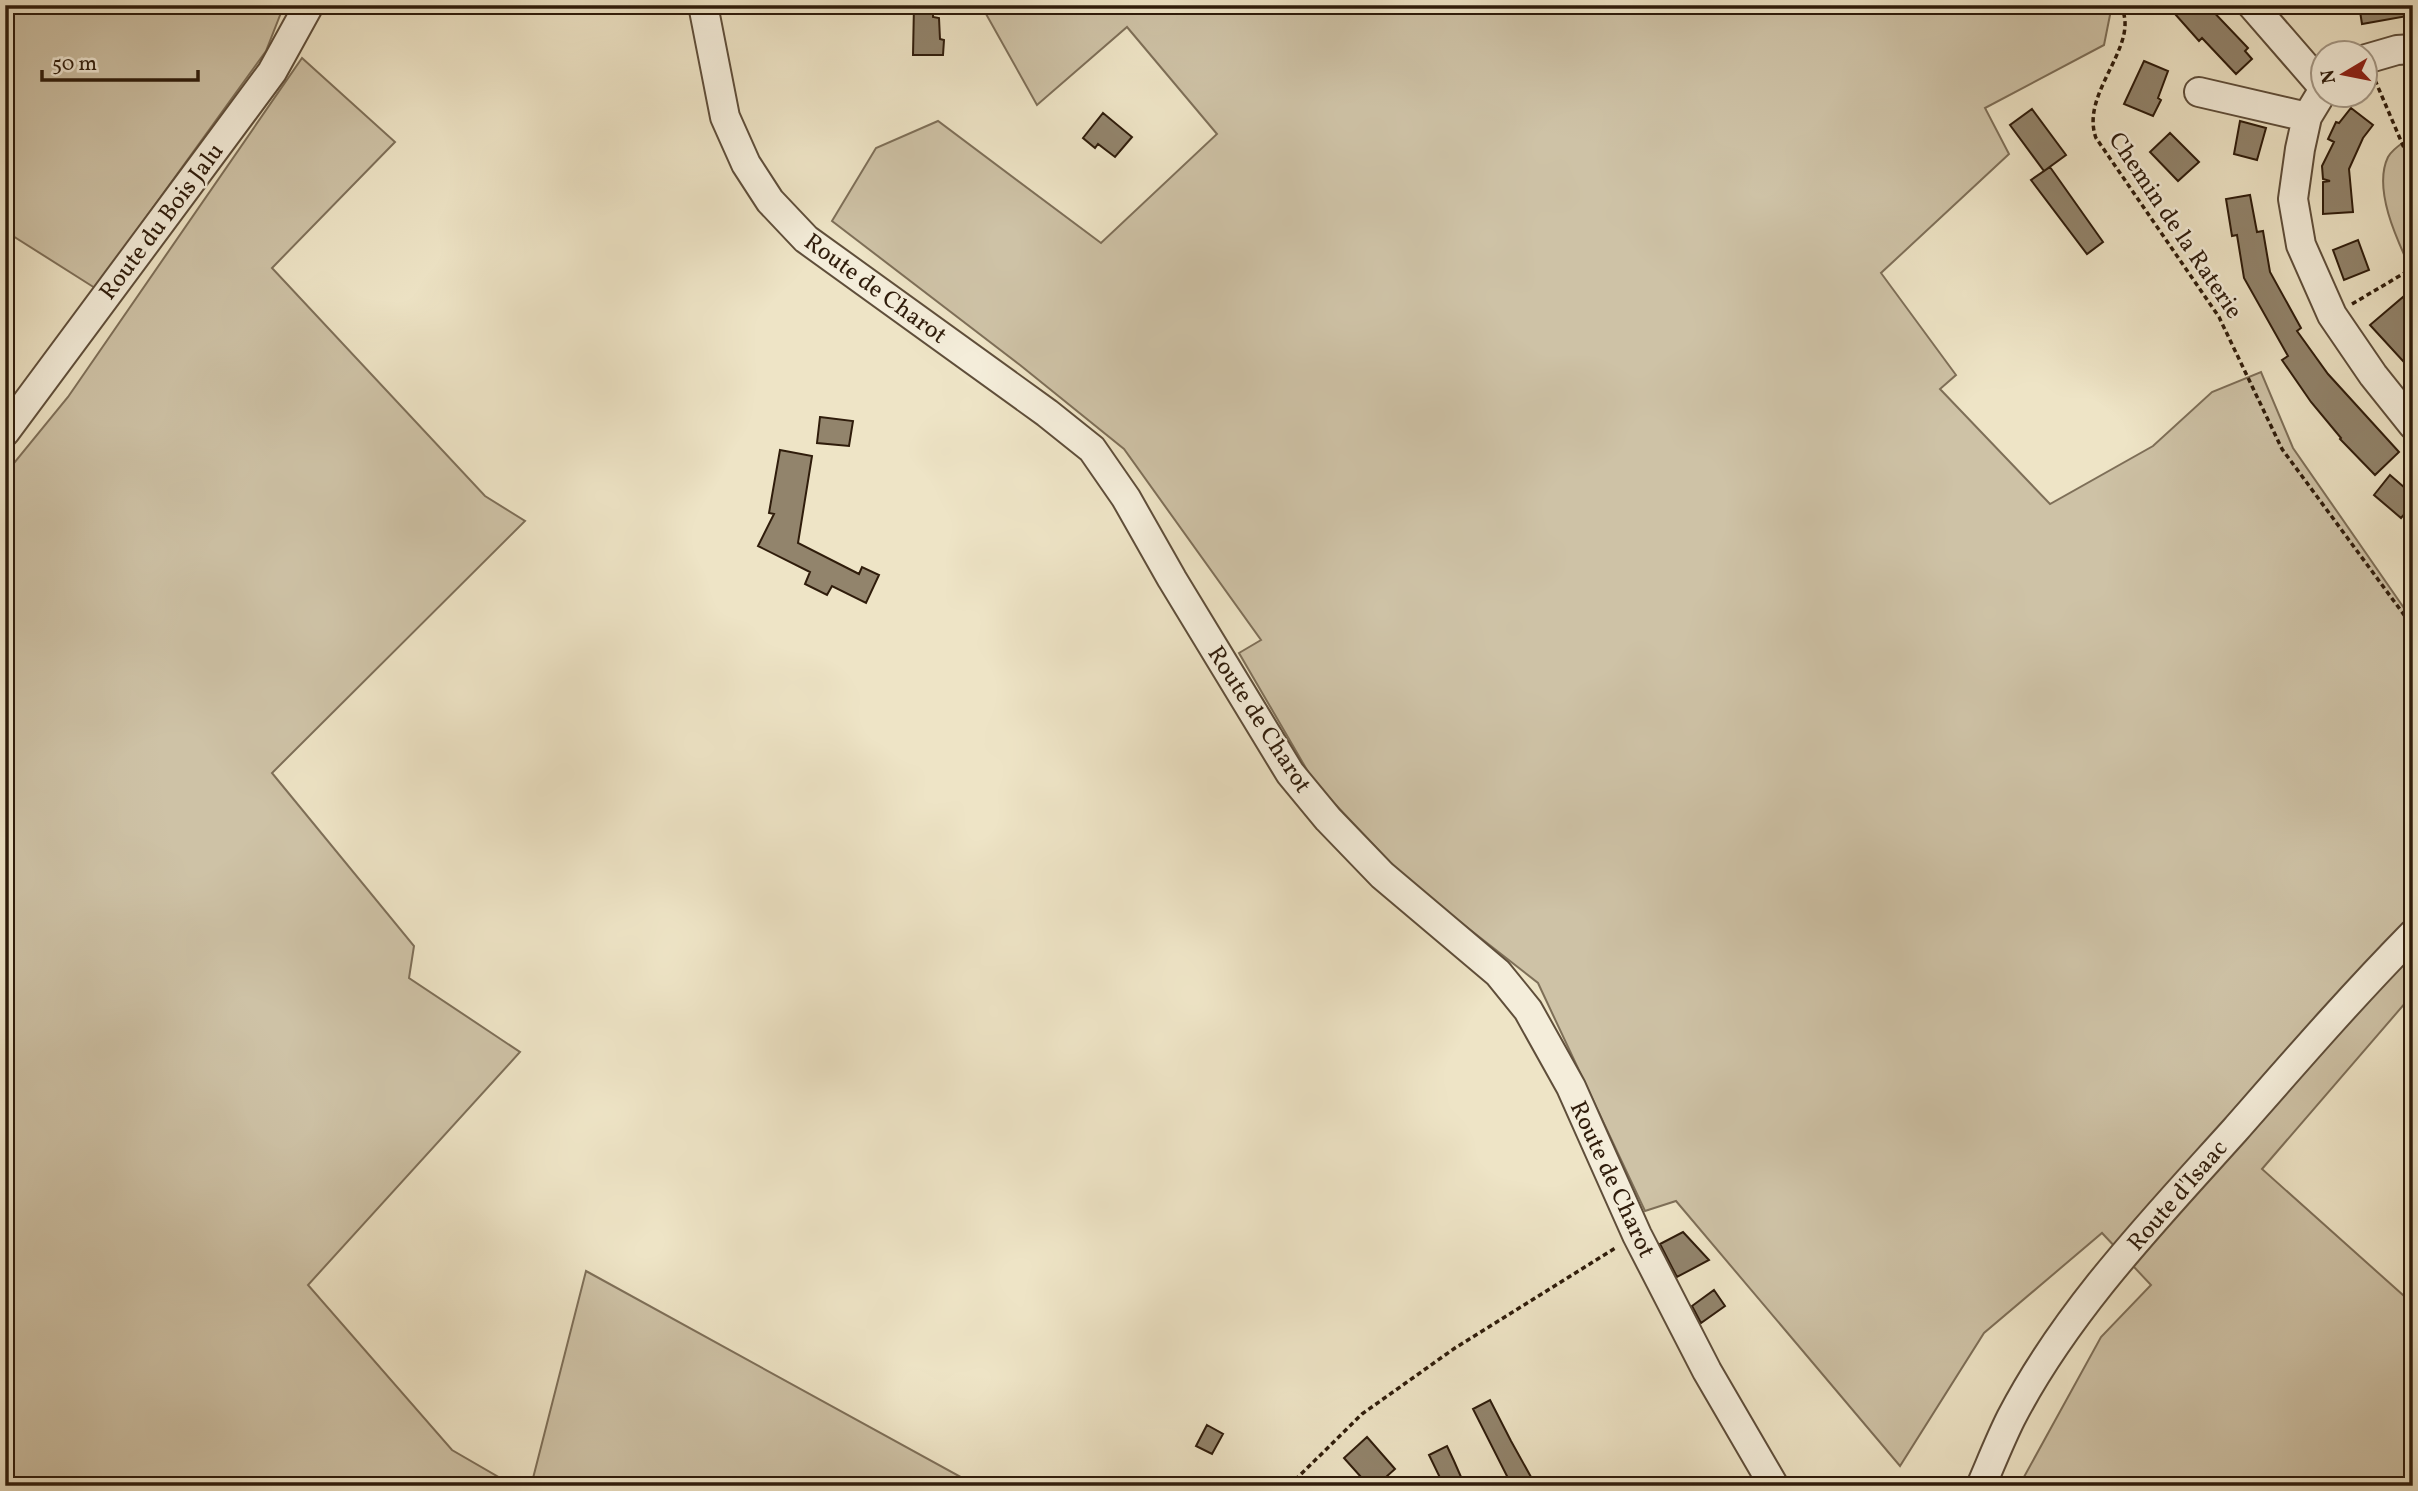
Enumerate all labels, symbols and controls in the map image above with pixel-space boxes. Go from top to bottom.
scale bar [42,38,198,82]
north arrow [2310,38,2380,108]
text: 50 m [52,50,97,79]
text: N [2315,67,2343,86]
street label: Chemin de la Raterie [2099,126,2250,326]
street label: Route du Bois Jalu [92,136,233,308]
street label: Route de Charot [796,226,953,353]
street label: Route de Charot [1198,640,1319,800]
street label: Route de Charot [1560,1096,1662,1264]
street label: Route d'Isaac [2120,1133,2237,1260]

